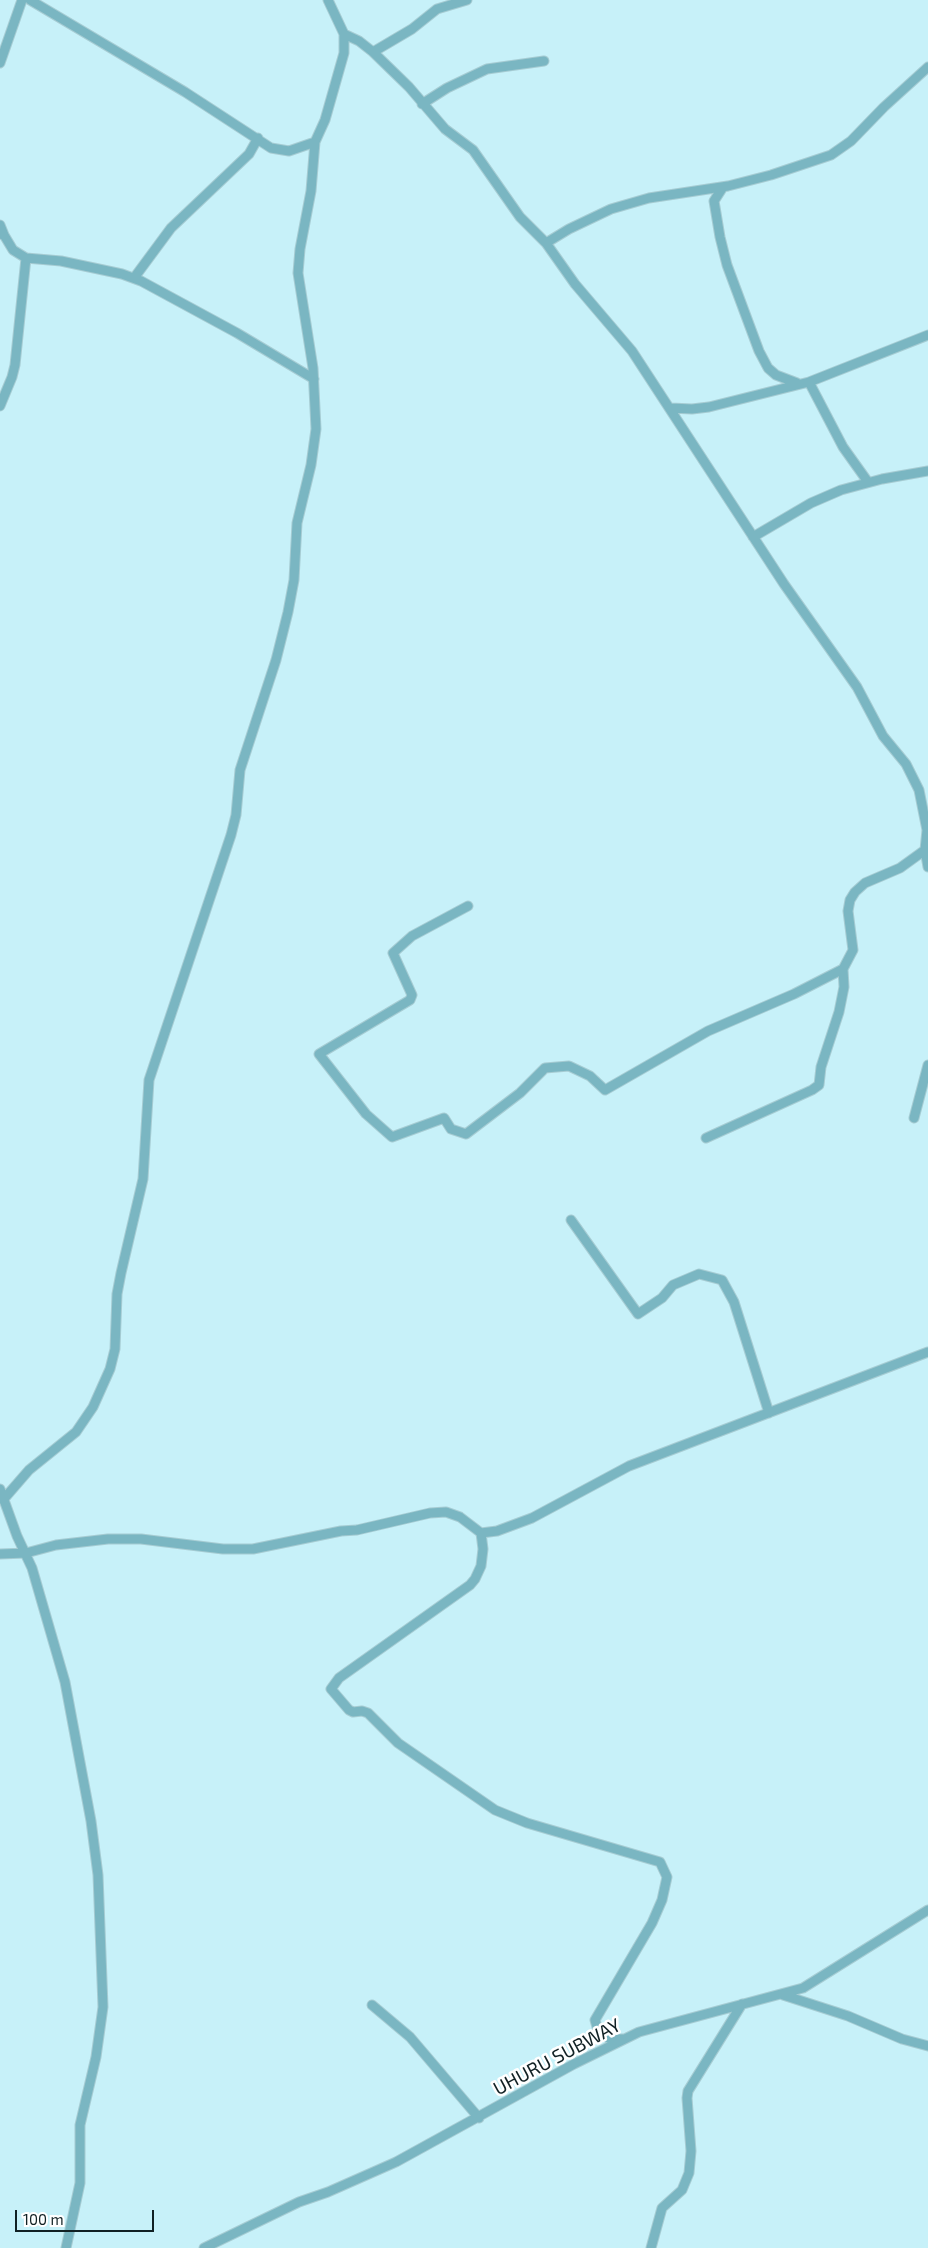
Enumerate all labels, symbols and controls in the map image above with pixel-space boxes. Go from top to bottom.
street label: UHURU SUBWAY [489,2014,625,2100]
scale bar [18,2200,156,2232]
text: 100 m [23,2210,64,2228]

